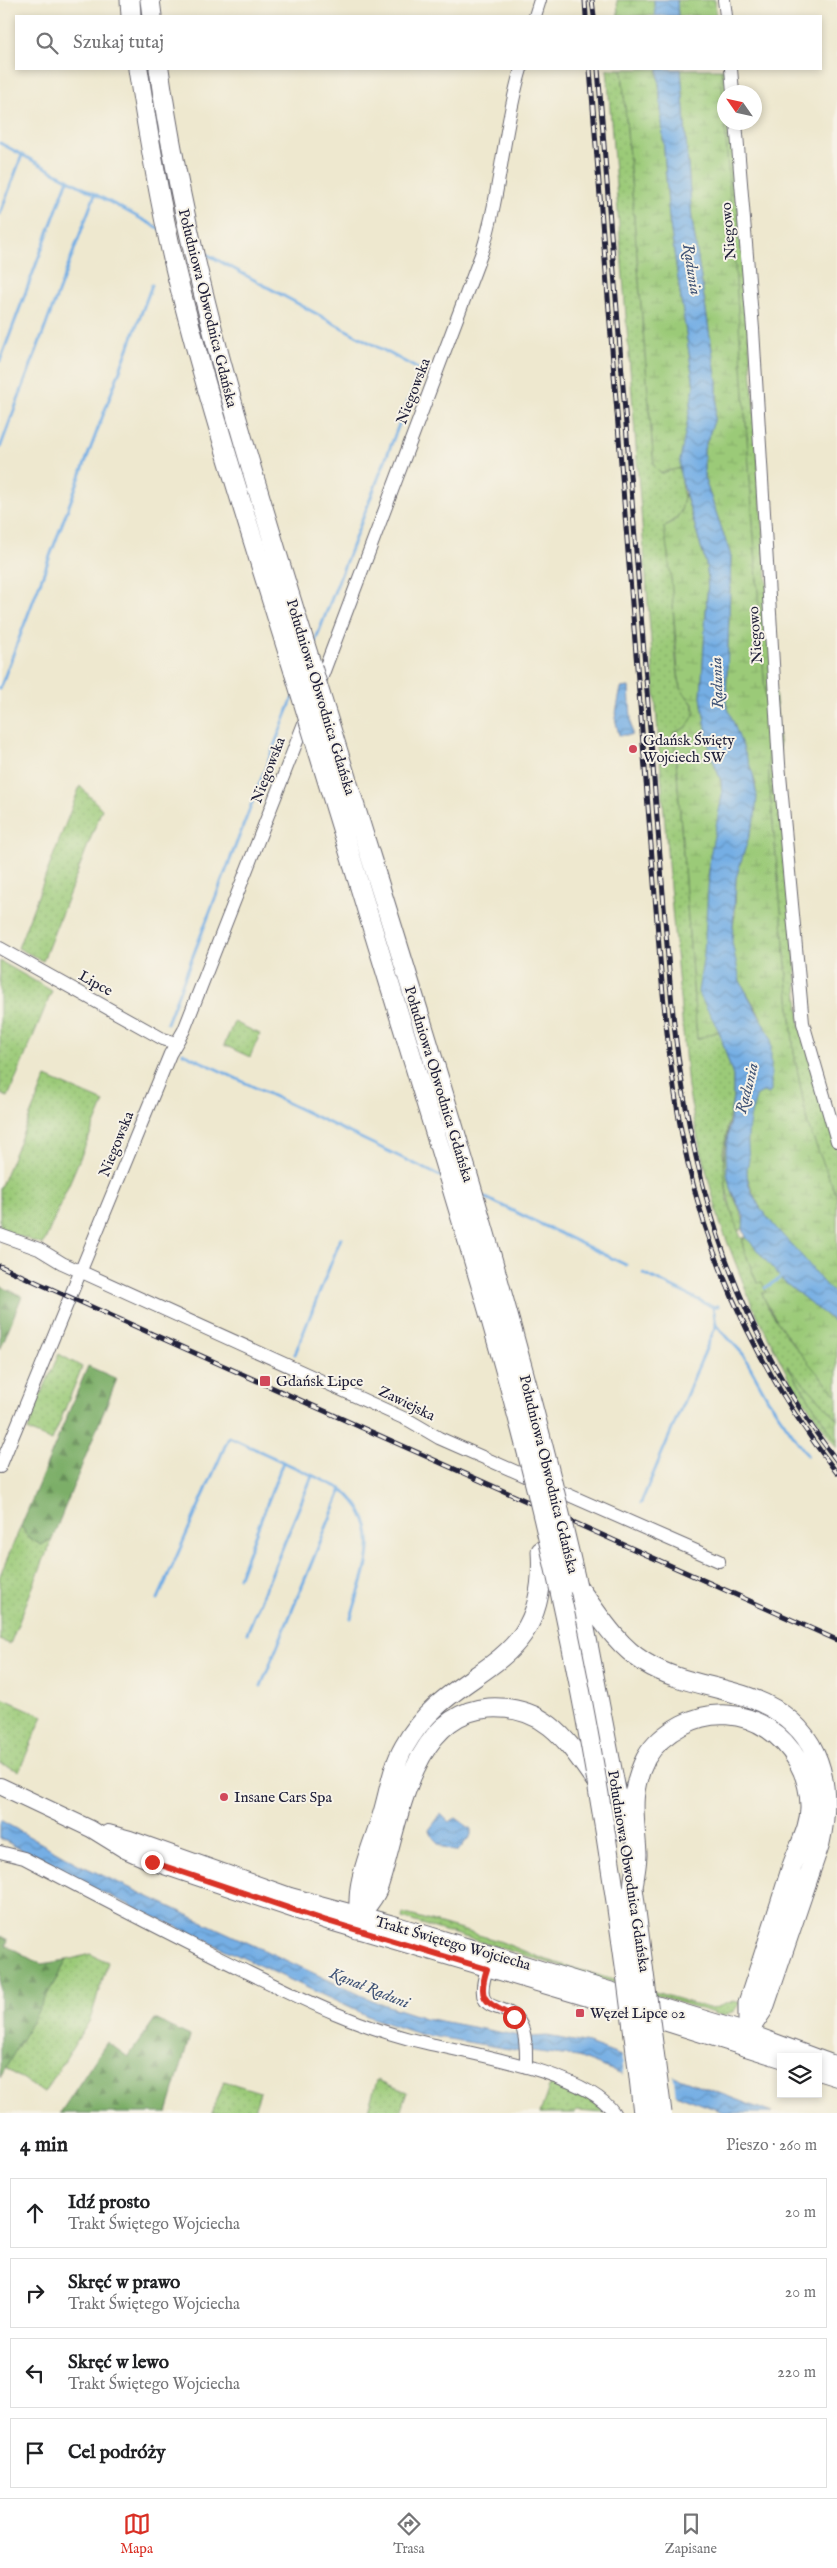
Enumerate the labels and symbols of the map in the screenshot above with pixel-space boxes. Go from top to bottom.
north arrow [717,85,762,130]
street label: Niegowo [717,201,740,260]
street label: Południowa Obwodnica Gdańska [174,207,242,410]
water label: Radunia [677,242,705,296]
street label: Niegowska [392,355,435,427]
street label: Południowa Obwodnica Gdańska [282,597,360,798]
street label: Niegowo [744,606,767,664]
water label: Radunia [707,657,729,709]
place label: Gdańsk Święty Wojciech SW [643,731,735,767]
street label: Niegowska [247,734,290,806]
marker: Gdańsk Święty Wojciech SW [627,743,639,755]
street label: Lipce [75,966,116,1001]
street label: Południowa Obwodnica Gdańska [400,984,478,1185]
water label: Radunia [732,1061,764,1116]
street label: Niegowska [95,1108,138,1180]
place label: Gdańsk Lipce [276,1372,363,1391]
street label: Południowa Obwodnica Gdańska [515,1373,583,1576]
marker: Gdańsk Lipce [258,1374,272,1388]
street label: Zawiejska [375,1382,439,1426]
street label: Południowa Obwodnica Gdańska [603,1769,654,1974]
place label: Insane Cars Spa [234,1788,332,1807]
marker: Insane Cars Spa [218,1791,230,1803]
route end [141,1851,164,1874]
street label: Trakt Świętego Wojciecha [373,1912,533,1975]
water label: Kanał Raduni [326,1963,413,2014]
place label: Węzeł Lipce 02 [590,2004,685,2023]
route start [503,2006,526,2029]
marker: Węzeł Lipce 02 [574,2007,586,2019]

